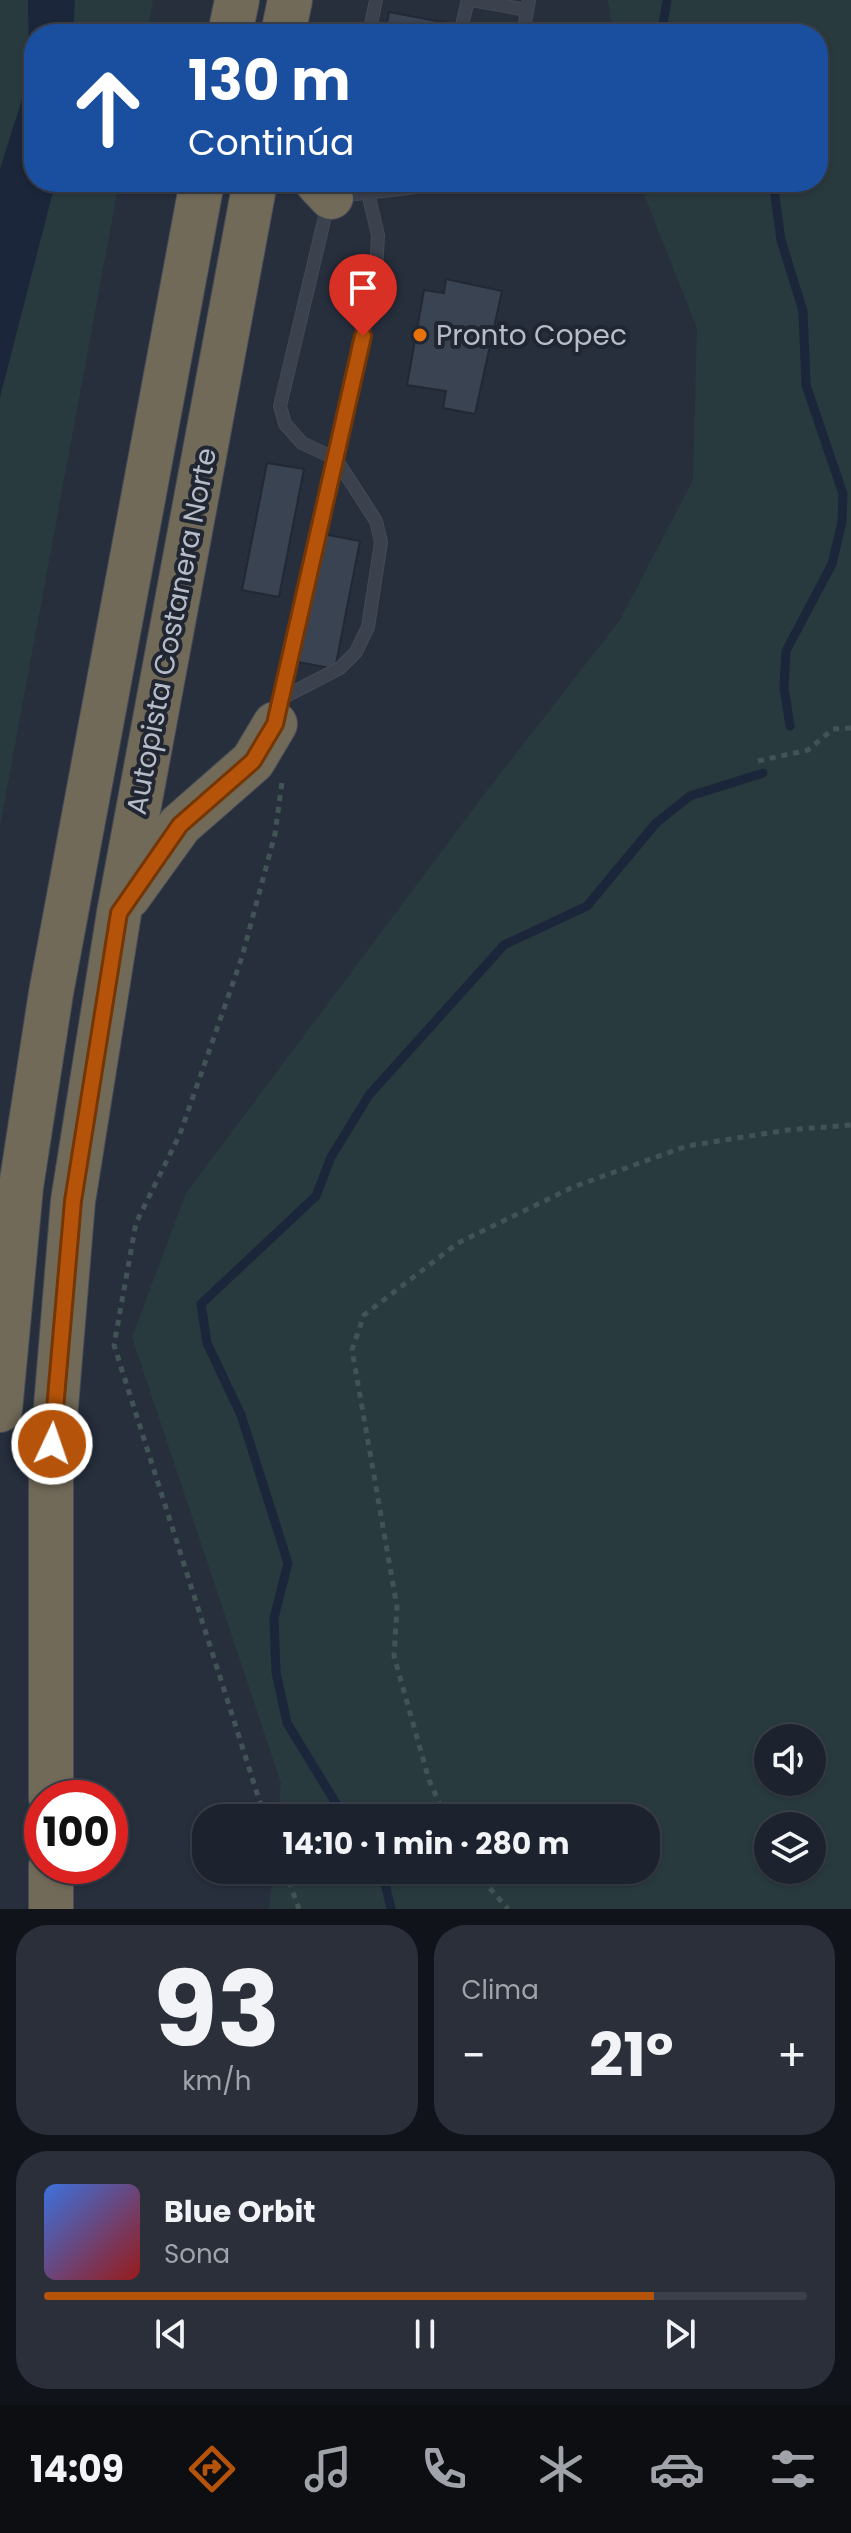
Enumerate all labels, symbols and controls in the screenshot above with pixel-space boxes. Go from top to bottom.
text: 130 m [188,41,351,120]
icon: ahead [56,56,160,160]
text: Continúa [188,117,354,168]
pin [329,254,397,336]
icon: arrive [341,266,385,310]
place label: Pronto Copec [436,316,627,355]
marker: Pronto Copec [411,326,429,344]
street label: Autopista Costanera Norte [117,444,226,818]
position arrow [10,1402,94,1486]
map controls [754,1724,826,1884]
button: sound [754,1724,826,1796]
speed limit sign: 100 [24,1780,128,1884]
button: layers [754,1812,826,1884]
text: 14:10 · 1 min · 280 m [282,1822,570,1865]
text: 93 [153,1937,280,2082]
text: Clima [462,1972,539,2008]
text: 21° [589,2013,674,2097]
text: − [462,2025,486,2086]
text: + [777,2025,807,2086]
text: km/h [182,2063,251,2099]
text: Blue Orbit [164,2190,316,2233]
text: Sona [164,2236,230,2272]
icon: previous [149,2312,193,2356]
icon: pause [403,2312,447,2356]
icon: next [658,2312,702,2356]
icon: directions [184,2441,240,2497]
icon: music [300,2441,356,2497]
icon: phone [416,2441,472,2497]
icon: climate [533,2441,589,2497]
icon: car [649,2441,705,2497]
icon: filters [765,2441,821,2497]
text: 14:09 [30,2444,124,2495]

